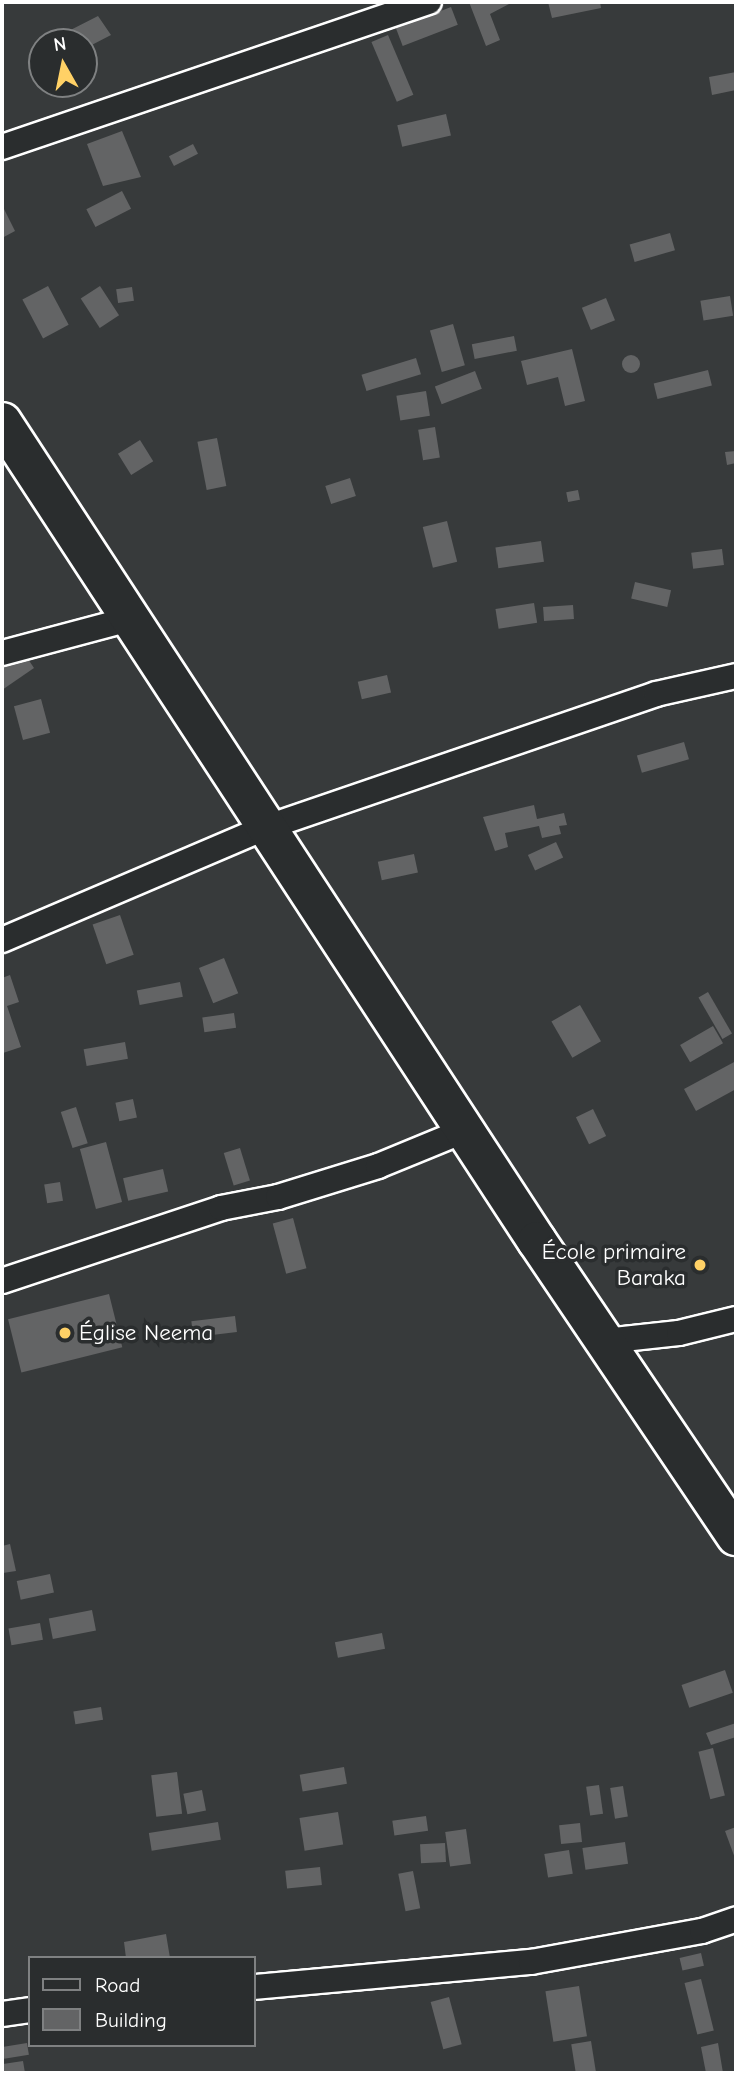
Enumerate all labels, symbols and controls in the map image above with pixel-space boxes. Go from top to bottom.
north arrow [28,28,98,98]
text: N [52,32,68,56]
place label: École primaire Baraka [542,1238,686,1292]
marker: École primaire Baraka [692,1257,708,1273]
place label: Église Neema [79,1319,213,1347]
marker: Église Neema [57,1325,73,1341]
legend [28,1956,256,2047]
text: Road [95,1973,140,1997]
text: Building [95,2008,167,2032]

